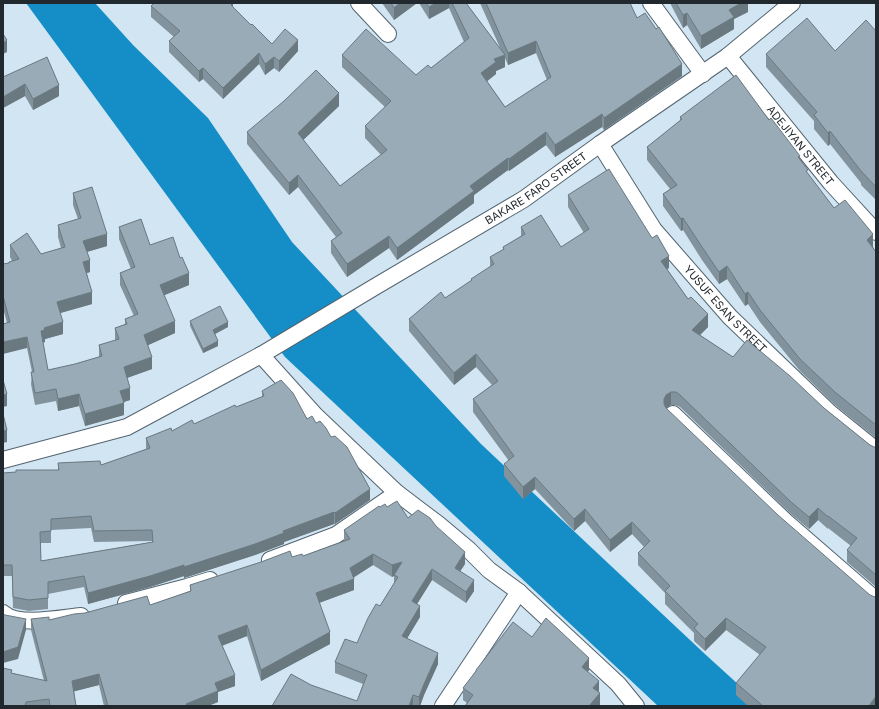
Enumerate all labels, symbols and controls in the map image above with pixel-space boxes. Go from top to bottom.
street label: ADEJIYAN STREET [764,103,837,188]
street label: BAKARE FARO STREET [482,149,589,227]
street label: YUSUF ESAN STREET [681,262,770,356]

